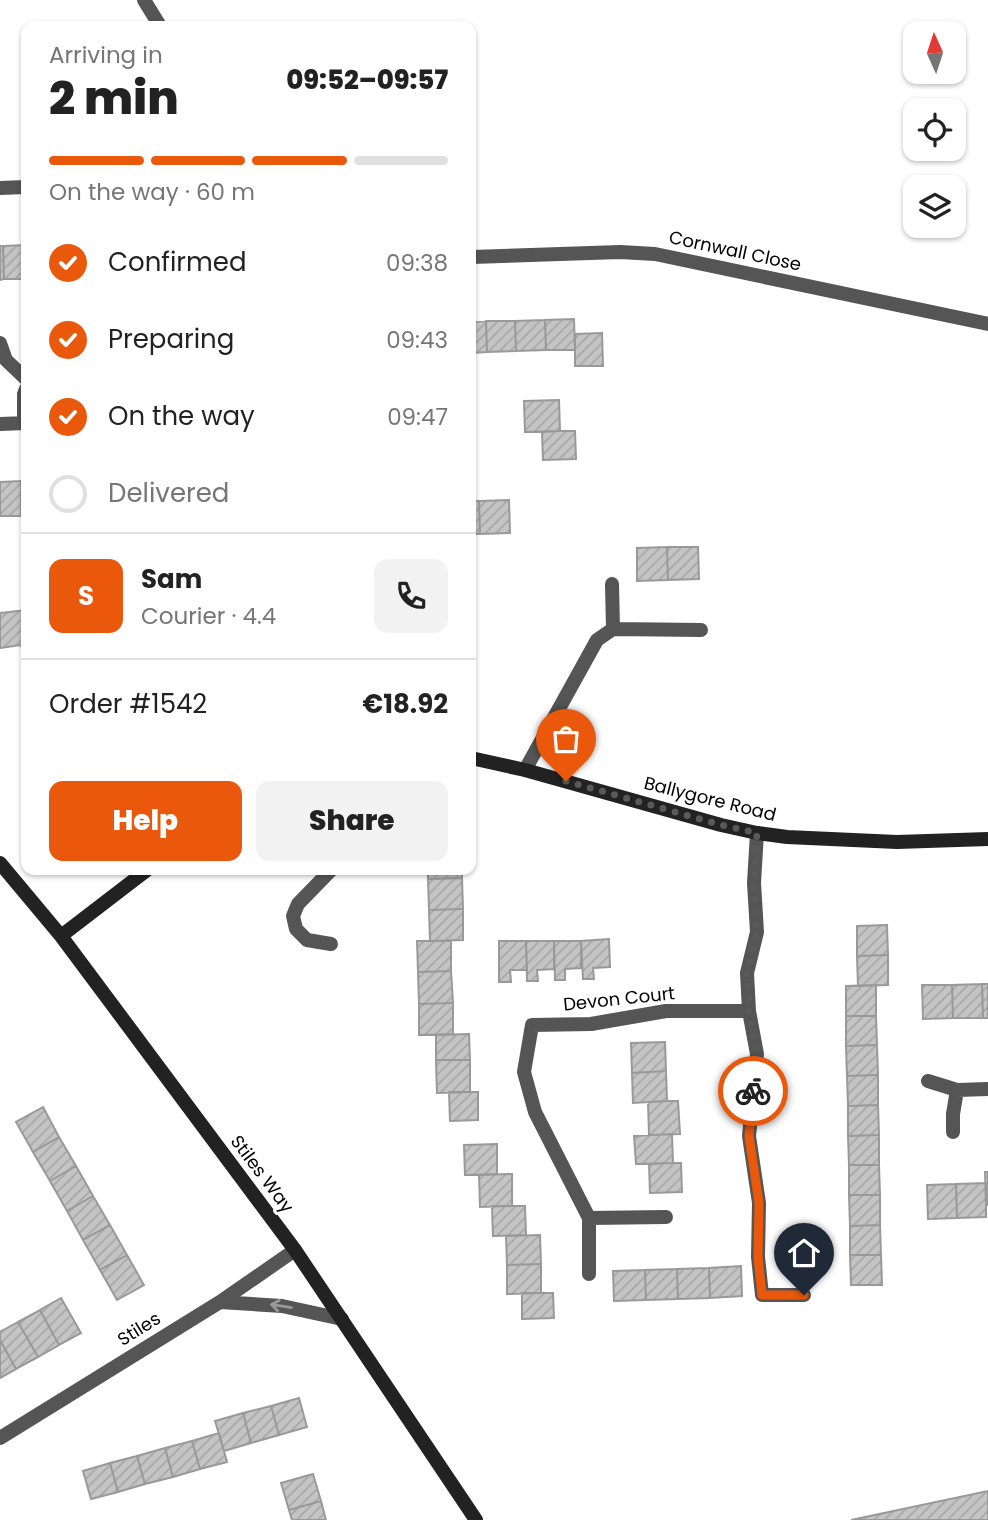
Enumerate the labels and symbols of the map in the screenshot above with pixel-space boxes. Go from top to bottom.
north arrow [903,21,966,84]
street label: Cornwall Close [667,224,804,277]
pin [536,709,596,781]
street label: Ballygore Road [641,770,779,827]
street label: Devon Court [562,980,676,1017]
courier [718,1056,788,1126]
street label: Stiles Way [225,1130,300,1218]
pin [774,1223,834,1295]
one-way arrow [271,1299,293,1312]
street label: Stiles [112,1306,165,1352]

